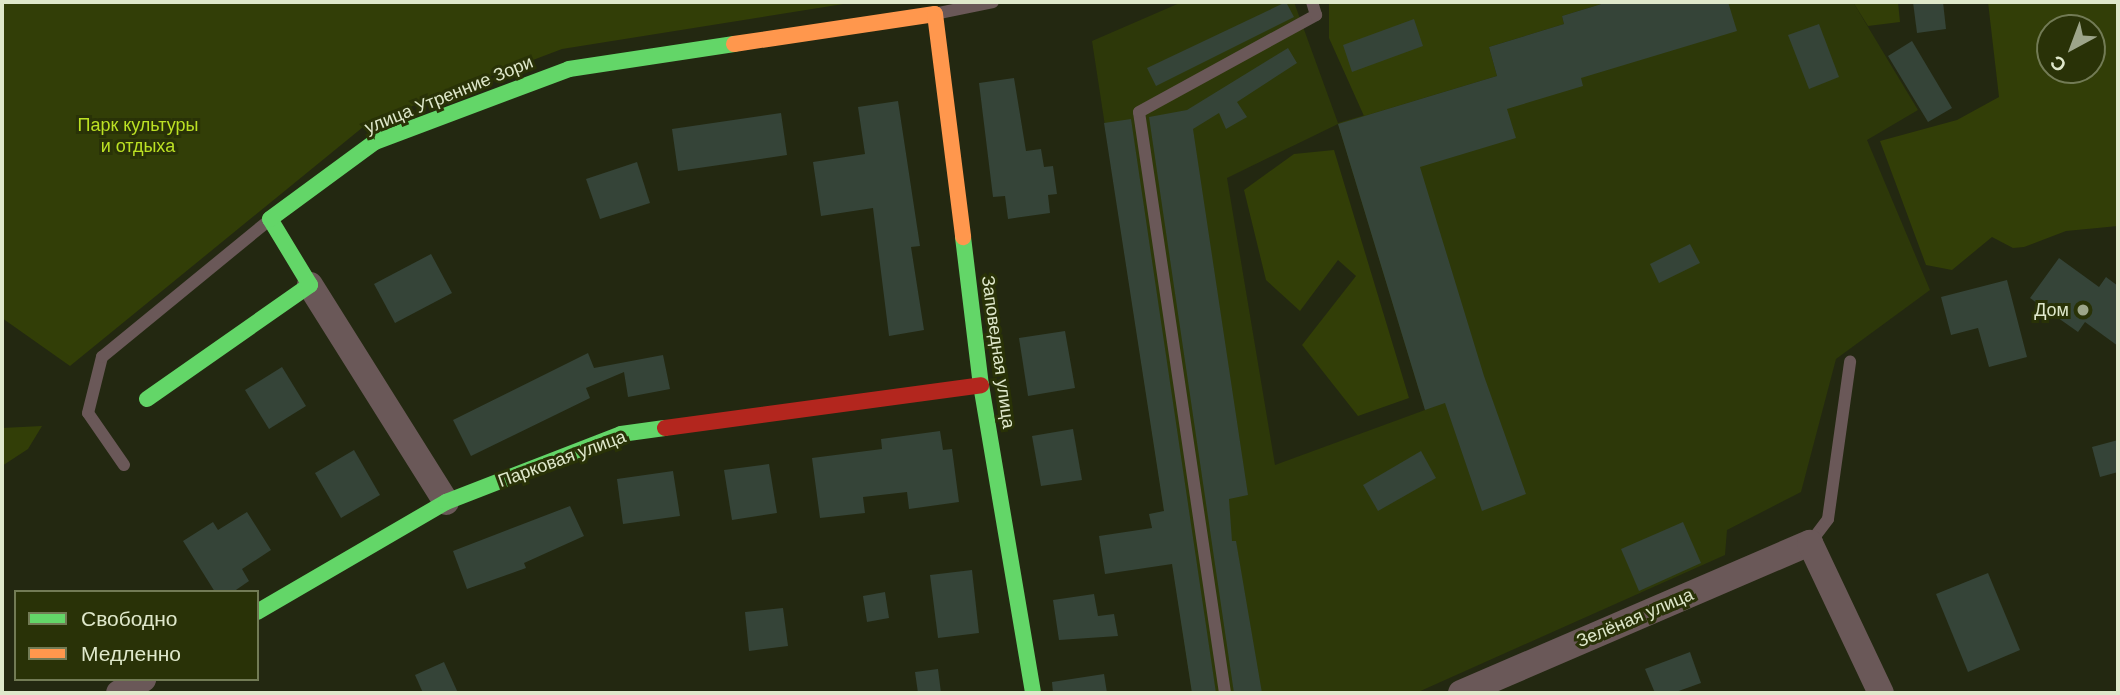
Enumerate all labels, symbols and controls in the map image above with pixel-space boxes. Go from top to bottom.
north arrow [2036,14,2106,84]
text: С [2045,50,2072,78]
street label: улица Утренние Зори [362,51,536,139]
park label: Парк культуры и отдыха [78,115,198,158]
street label: Заповедная улица [977,274,1019,430]
place label: Дом [2034,299,2069,321]
marker: Дом [2075,302,2091,318]
street label: Парковая улица [495,426,629,492]
street label: Зелёная улица [1573,584,1697,652]
legend [14,590,259,681]
text: Свободно [81,605,178,633]
text: Медленно [81,640,181,668]

